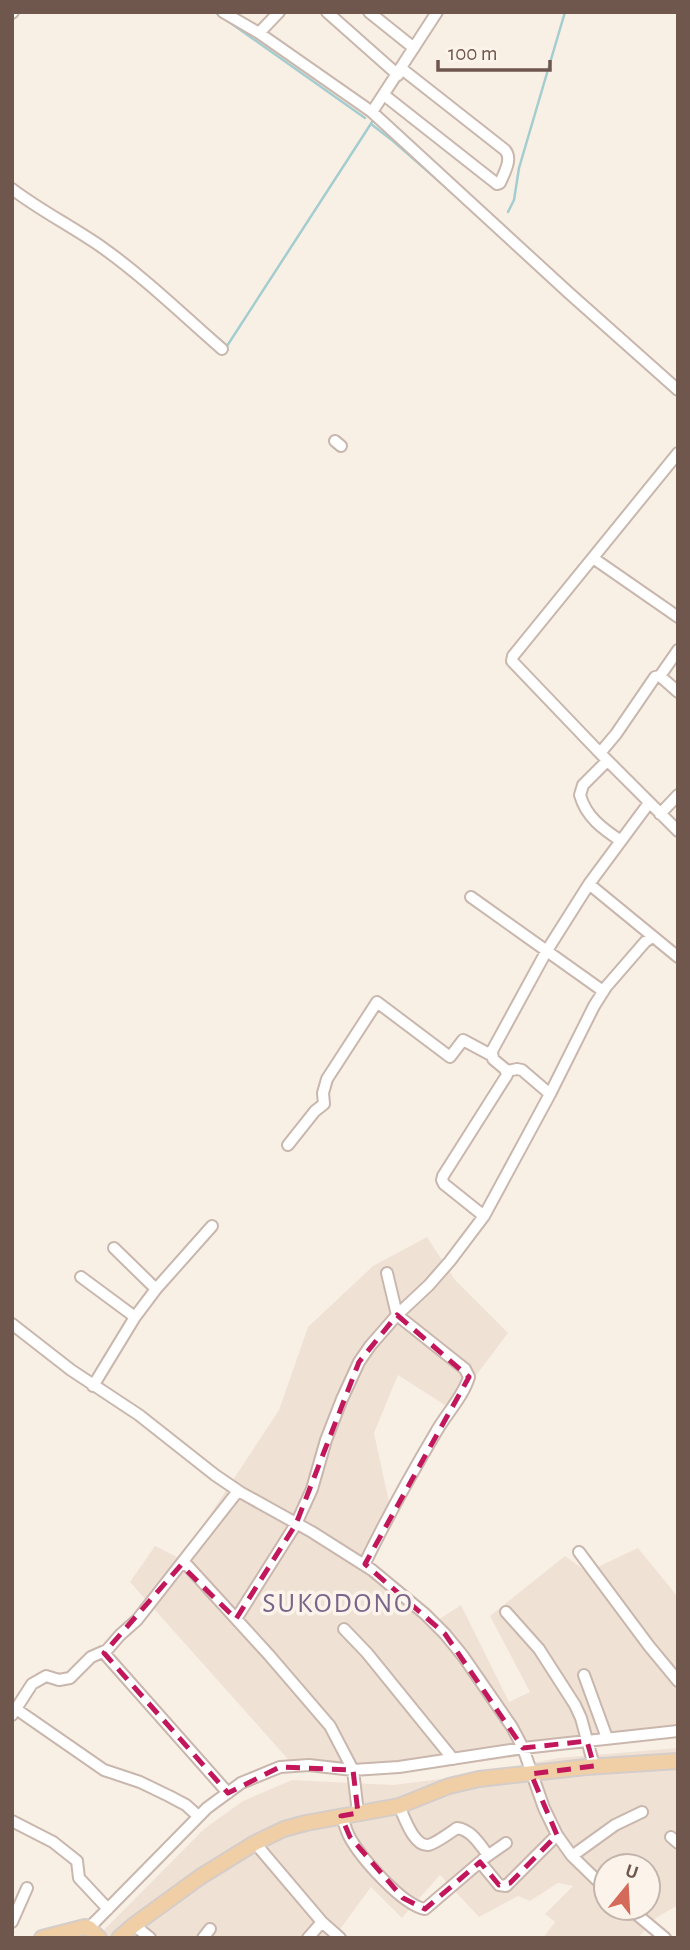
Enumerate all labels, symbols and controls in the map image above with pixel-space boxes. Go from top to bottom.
scale bar [438,28,550,72]
text: 100 m [448,43,498,64]
district label: SUKODONO [262,1590,414,1618]
north arrow [592,1852,662,1922]
text: U [623,1861,640,1883]

